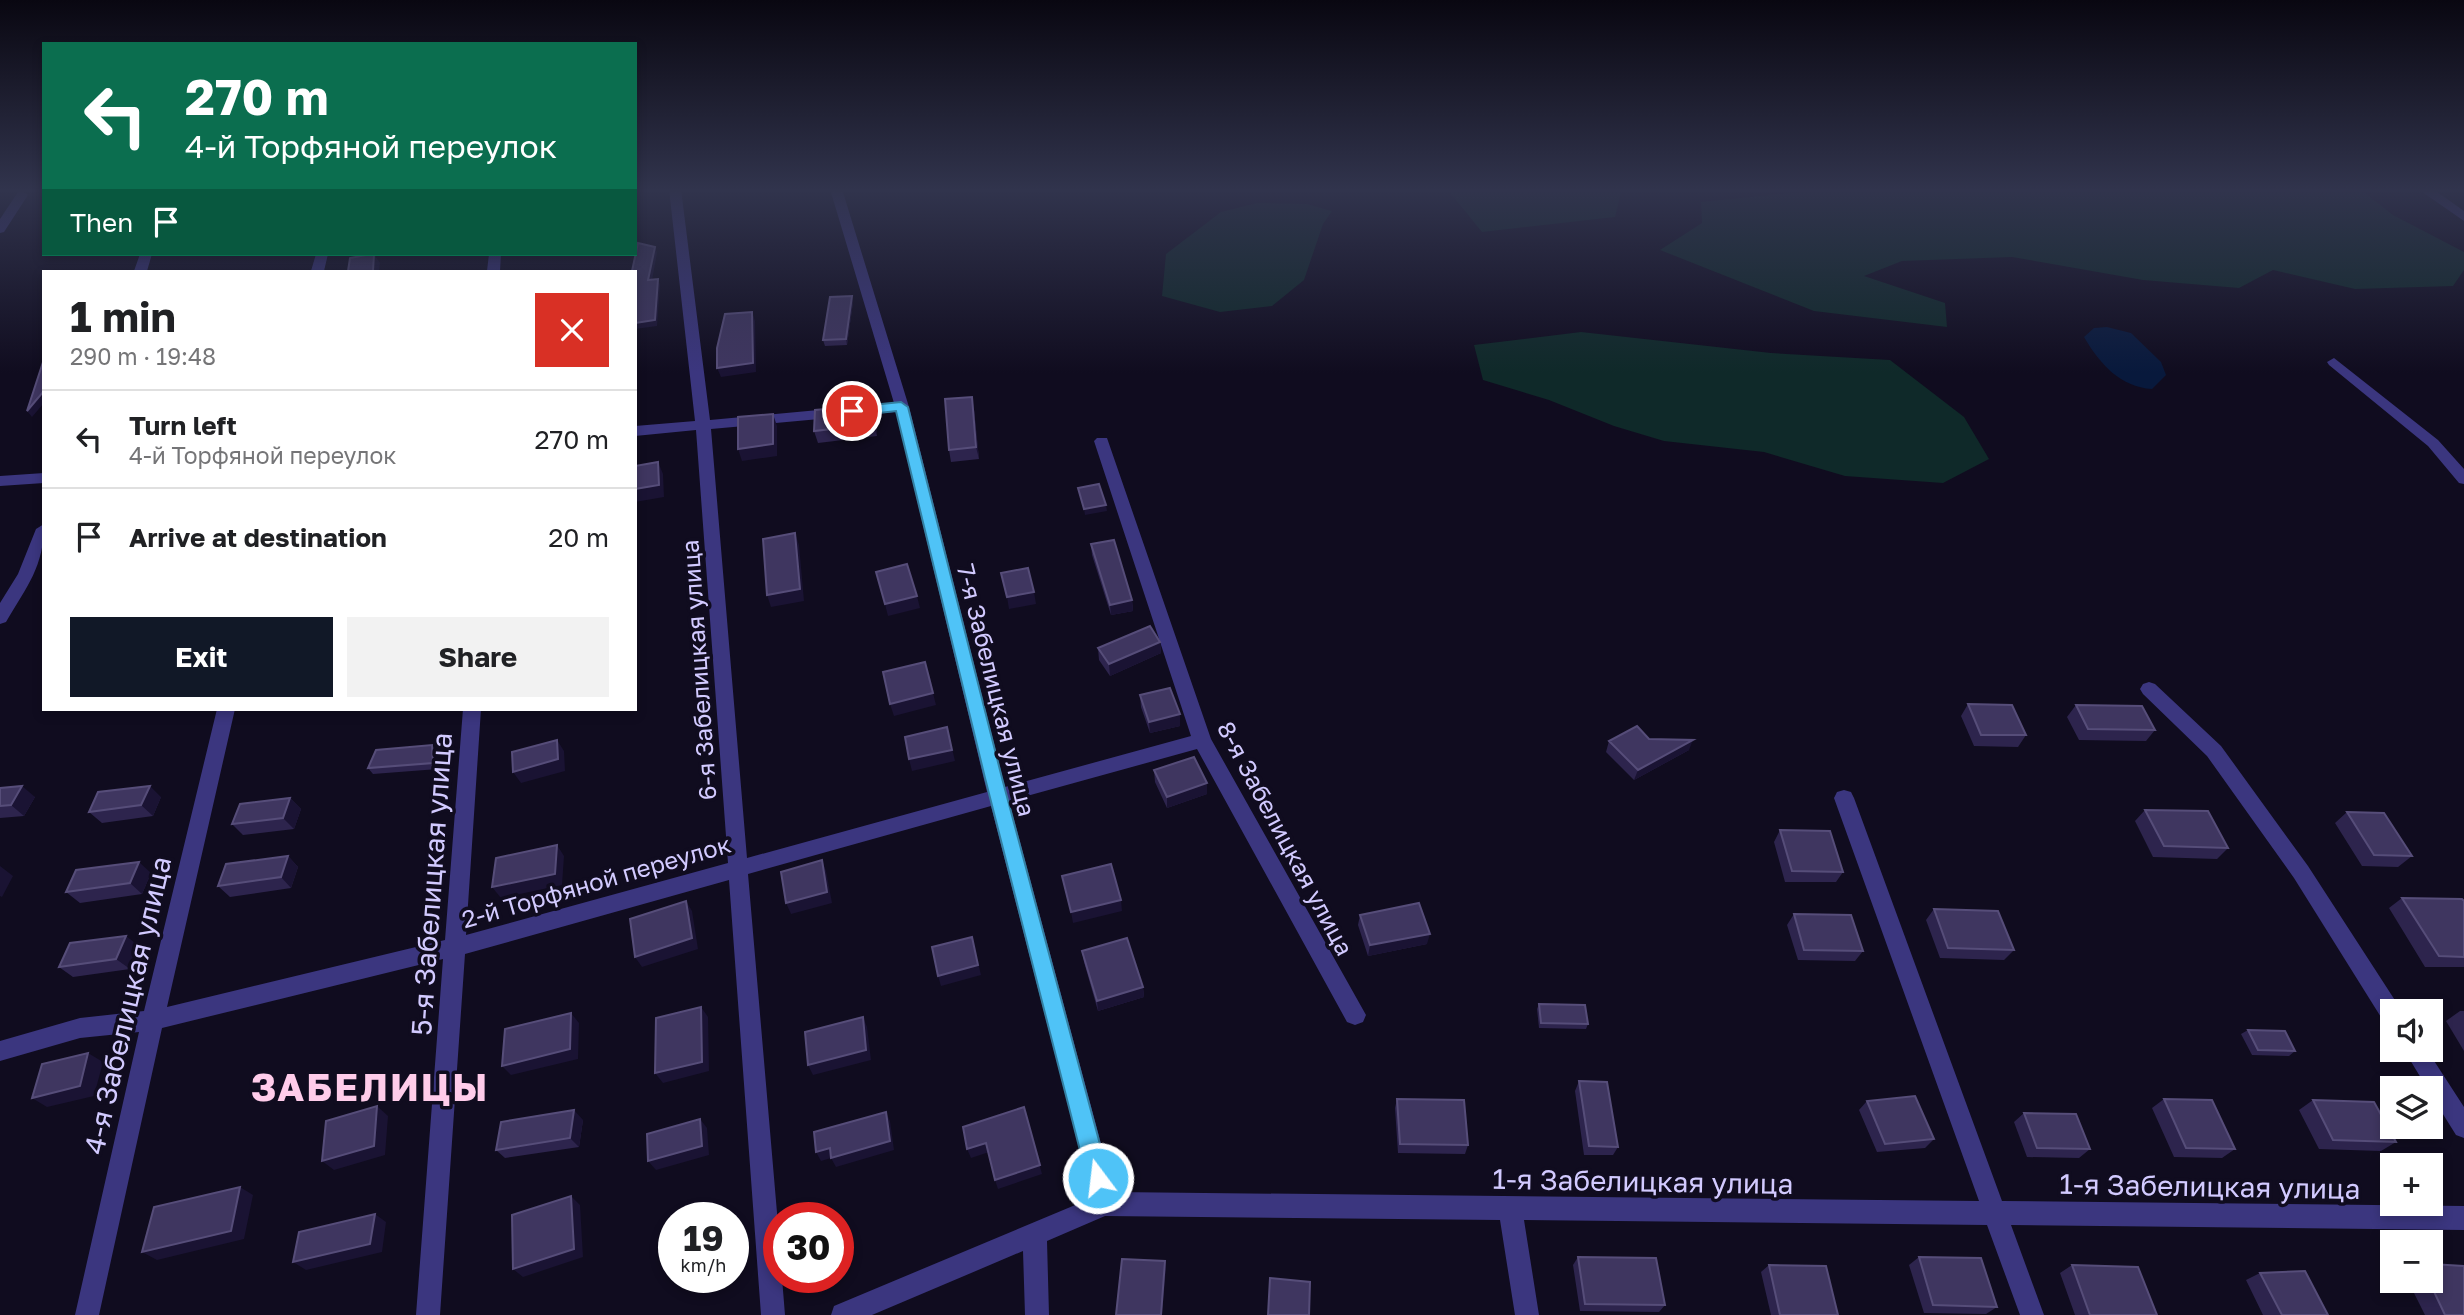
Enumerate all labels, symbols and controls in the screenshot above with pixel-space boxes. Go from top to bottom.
text: 270 m [185,67,329,126]
icon: left [70,70,161,161]
text: 4-й Торфяной переулок [185,127,557,165]
icon: arrive [147,203,185,241]
text: Then [70,207,133,238]
text: 1 min [70,291,176,341]
button: close [535,293,609,367]
text: 290 m · 19:48 [70,342,216,370]
pin [822,381,882,441]
icon: arrive [833,392,871,430]
text: Turn left [129,410,237,441]
icon: left [70,420,108,458]
text: 270 m [535,424,609,455]
text: 4-й Торфяной переулок [129,441,397,469]
icon: arrive [70,518,108,556]
text: Arrive at destination [129,522,387,553]
text: 20 m [548,522,609,553]
street label: 6-я Забелицкая улица [674,539,722,801]
street label: 7-я Забелицкая улица [952,561,1042,819]
button: Exit [70,617,333,697]
button: Share [347,617,609,697]
street label: 8-я Забелицкая улица [1212,716,1360,960]
street label: 5-я Забелицкая улица [404,731,458,1037]
street label: 2-й Торфяной переулок [458,829,734,933]
street label: 4-я Забелицкая улица [77,853,177,1157]
map controls [2380,999,2443,1293]
button: sound [2380,999,2443,1062]
district label: ЗАБЕЛИЦЫ [251,1064,489,1109]
button: layers [2380,1076,2443,1139]
position arrow [1061,1141,1135,1215]
button: + [2380,1153,2443,1216]
street label: 1-я Забелицкая улица [1492,1162,1794,1200]
street label: 1-я Забелицкая улица [2059,1167,2361,1205]
speed limit sign: 30 [763,1202,854,1293]
text: 19 [683,1217,724,1259]
button: − [2380,1230,2443,1293]
text: km/h [681,1254,726,1276]

